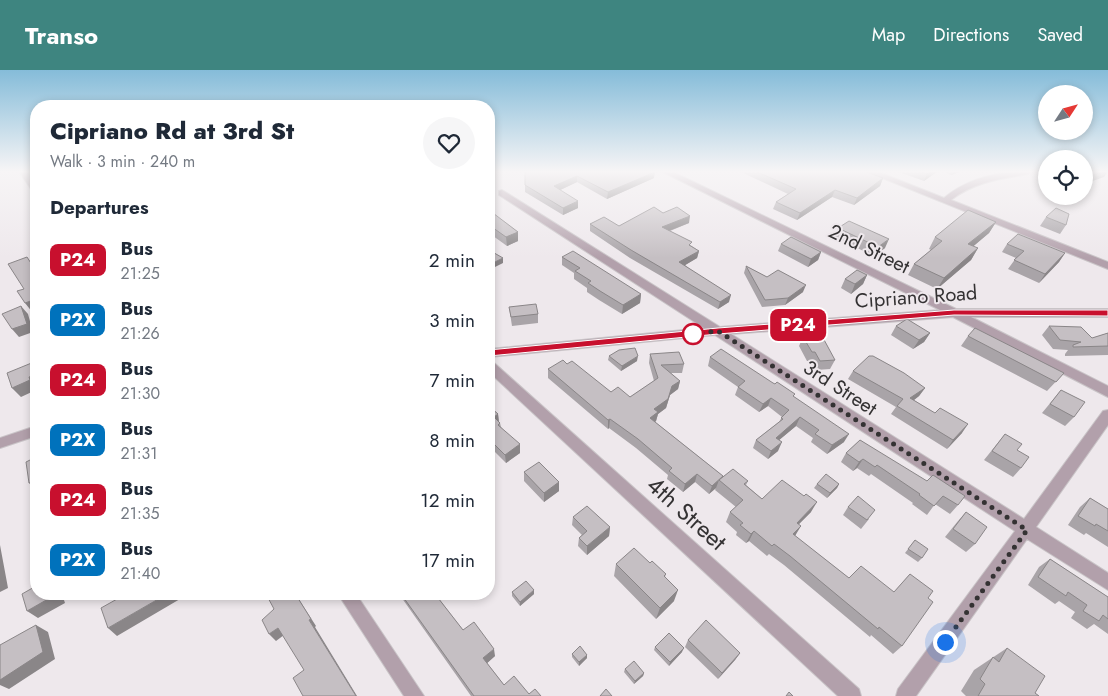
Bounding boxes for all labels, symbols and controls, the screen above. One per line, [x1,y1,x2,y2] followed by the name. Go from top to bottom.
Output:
[25,18,98,53] text: Transo
[872,22,905,48] text: Map
[933,22,1009,48] text: Directions
[1037,22,1083,48] text: Saved
[1038,85,1092,140] north arrow
[1038,85,1093,205] map controls
[50,113,294,148] text: Cipriano Rd at 3rd St
[423,117,475,169] button: heart
[50,150,195,173] text: Walk · 3 min · 240 m
[1038,150,1093,205] button: locate
[50,194,149,221] text: Departures
[824,217,915,281] street label: 2nd Street
[121,235,153,262] text: Bus
[60,247,96,273] text: P24
[429,247,475,274] text: 2 min
[121,262,160,285] text: 21:25
[854,278,978,316] street label: Cipriano Road
[120,295,153,322] text: Bus
[60,307,95,333] text: P2X
[429,307,475,334] text: 3 min
[769,309,827,341] line badge: P24
[780,312,816,338] text: P24
[120,322,160,345] text: 21:26
[682,323,704,345] unlabelled marker
[797,353,883,423] street label: 3rd Street
[121,355,153,382] text: Bus
[60,367,96,393] text: P24
[430,367,475,394] text: 7 min
[121,382,160,405] text: 21:30
[120,415,153,442] text: Bus
[60,427,95,453] text: P2X
[429,427,475,454] text: 8 min
[120,442,157,465] text: 21:31
[639,468,735,559] street label: 4th Street
[121,475,153,502] text: Bus
[60,487,96,513] text: P24
[420,487,475,514] text: 12 min
[121,502,159,525] text: 21:35
[120,535,153,562] text: Bus
[60,547,95,573] text: P2X
[421,547,475,574] text: 17 min
[120,562,160,585] text: 21:40
[933,630,958,655] your location

